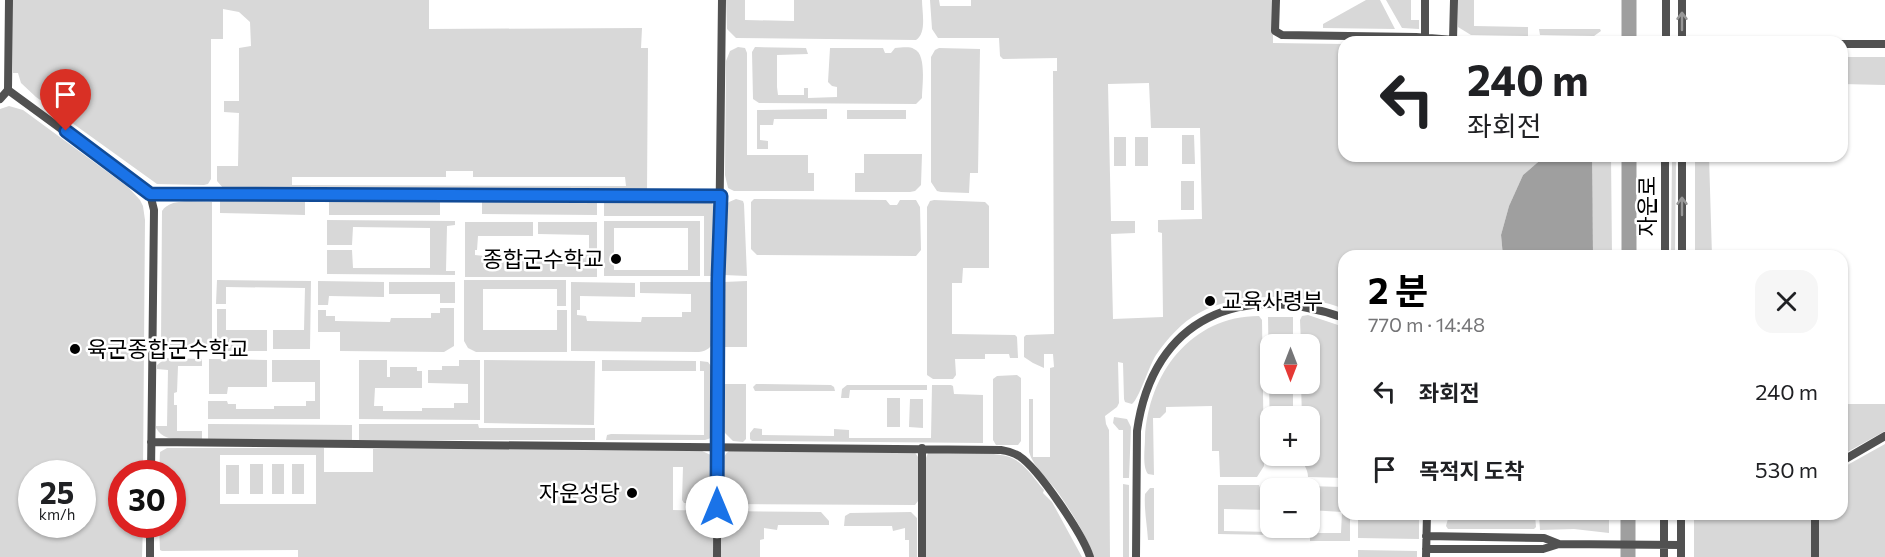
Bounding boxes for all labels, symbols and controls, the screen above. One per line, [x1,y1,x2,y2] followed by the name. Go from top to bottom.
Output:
[1676,12,1688,32] one-way arrow
[1467,53,1589,105] text: 240 m
[1368,60,1446,138] icon: left
[40,69,91,131] pin
[49,78,82,111] icon: arrive
[1467,109,1542,142] text: 좌회전
[1633,176,1660,236] street label: 자운로
[1676,197,1688,217] one-way arrow
[483,245,604,272] place label: 종합군수학교
[609,252,623,266] marker: 종합군수학교
[1368,267,1428,311] text: 2 분
[1755,270,1818,333] button: close
[1222,287,1323,314] place label: 교육사령부
[1203,294,1217,308] marker: 교육사령부
[1368,312,1485,336] text: 770 m · 14:48
[1260,334,1320,394] north arrow
[1260,334,1320,538] map controls
[87,335,249,362] place label: 육군종합군수학교
[68,342,82,356] marker: 육군종합군수학교
[1368,375,1401,408] icon: left
[1755,378,1818,405] text: 240 m
[1419,379,1480,406] text: 좌회전
[1260,406,1320,466] button: +
[1368,453,1401,486] icon: arrive
[1755,456,1818,483] text: 530 m
[1419,457,1524,484] text: 목적지 도착
[108,460,186,538] speed limit sign: 30
[40,473,74,510] text: 25
[685,475,749,539] position arrow
[1260,478,1320,538] button: −
[539,479,620,506] place label: 자운성당
[625,486,639,500] marker: 자운성당
[39,505,75,523] text: km/h

